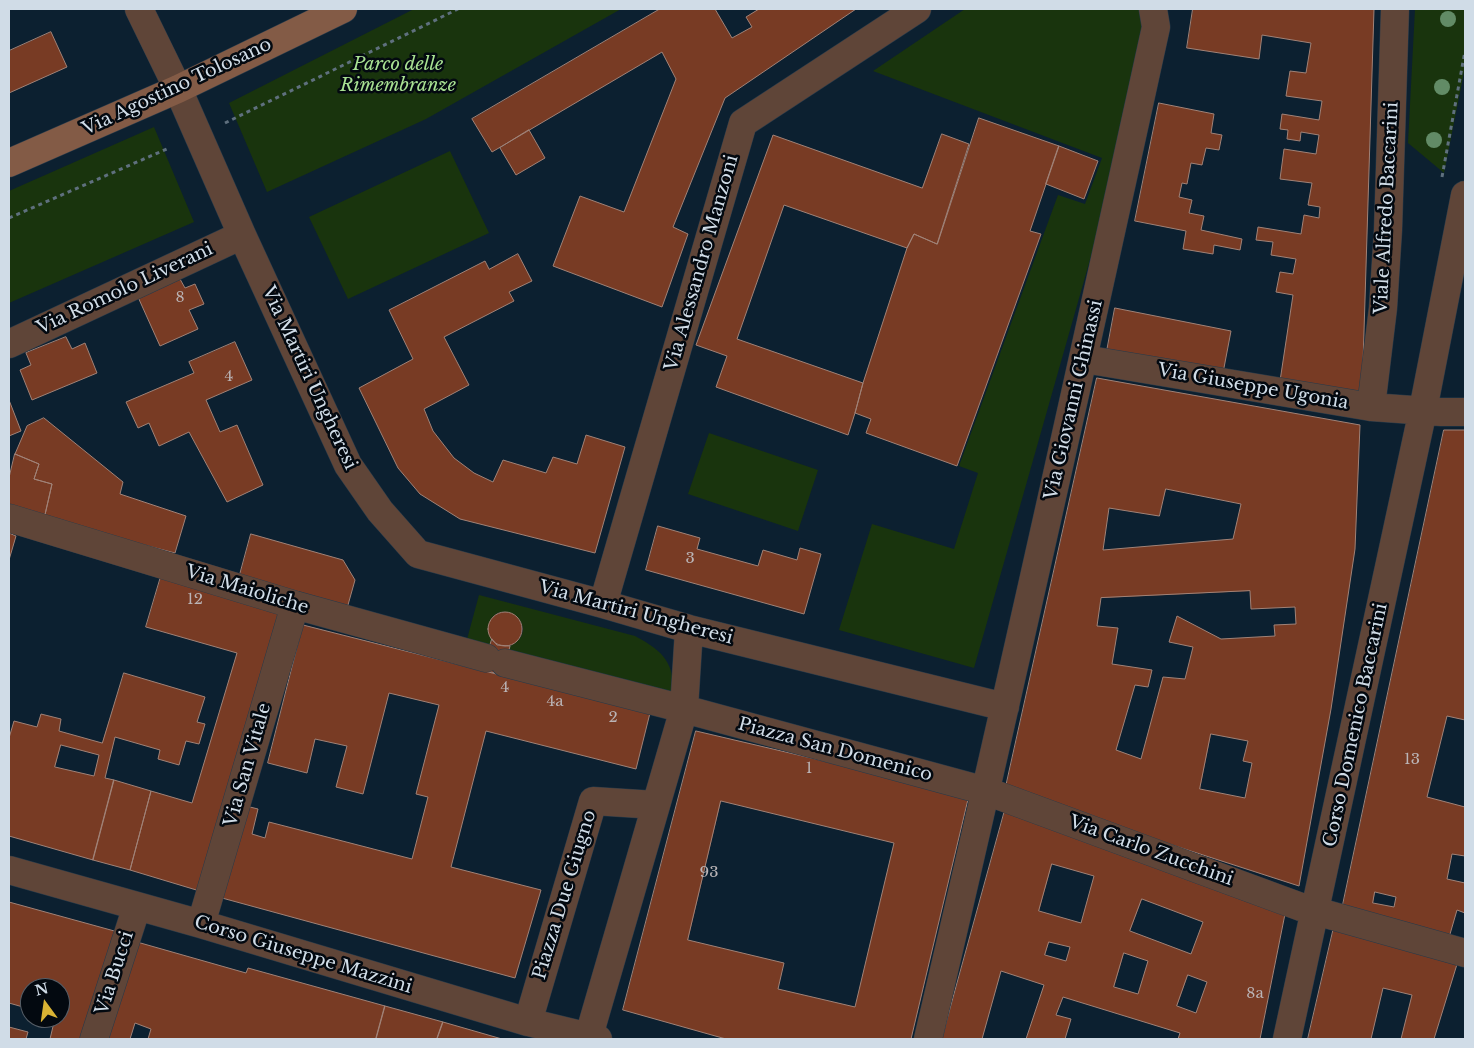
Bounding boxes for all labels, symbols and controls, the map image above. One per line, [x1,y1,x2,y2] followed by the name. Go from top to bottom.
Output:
[79,34,275,140] street label: Via Agostino Tolosano
[340,54,456,96] park label: Parco delle Rimembranze
[1371,101,1403,315] street label: Viale Alfredo Baccarini
[661,152,743,374] street label: Via Alessandro Manzoni
[33,239,217,339] street label: Via Romolo Liverani
[257,283,361,473] street label: Via Martiri Ungheresi
[175,289,185,307] house number: 8
[1040,298,1108,502] street label: Via Giovanni Ghinassi
[1156,360,1350,414] street label: Via Giuseppe Ugonia
[225,368,233,386] house number: 4
[685,550,695,568] house number: 3
[183,561,311,619] street label: Via Maioliche
[537,577,735,649] street label: Via Martiri Ungheresi
[187,591,203,609] house number: 12
[1320,601,1392,849] street label: Corso Domenico Baccarini
[501,679,509,697] house number: 4
[546,693,564,711] house number: 4a
[220,701,276,829] street label: Via San Vitale
[608,709,618,727] house number: 2
[736,714,934,786] street label: Piazza San Domenico
[1404,751,1420,769] house number: 13
[806,760,812,778] house number: 1
[529,808,601,982] street label: Piazza Due Giugno
[1066,811,1236,891] street label: Via Carlo Zucchini
[700,864,718,882] house number: 93
[192,912,414,998] street label: Corso Giuseppe Mazzini
[91,929,139,1017] street label: Via Bucci
[20,978,70,1028] north arrow
[33,979,50,1000] text: N
[1246,985,1264,1003] house number: 8a

